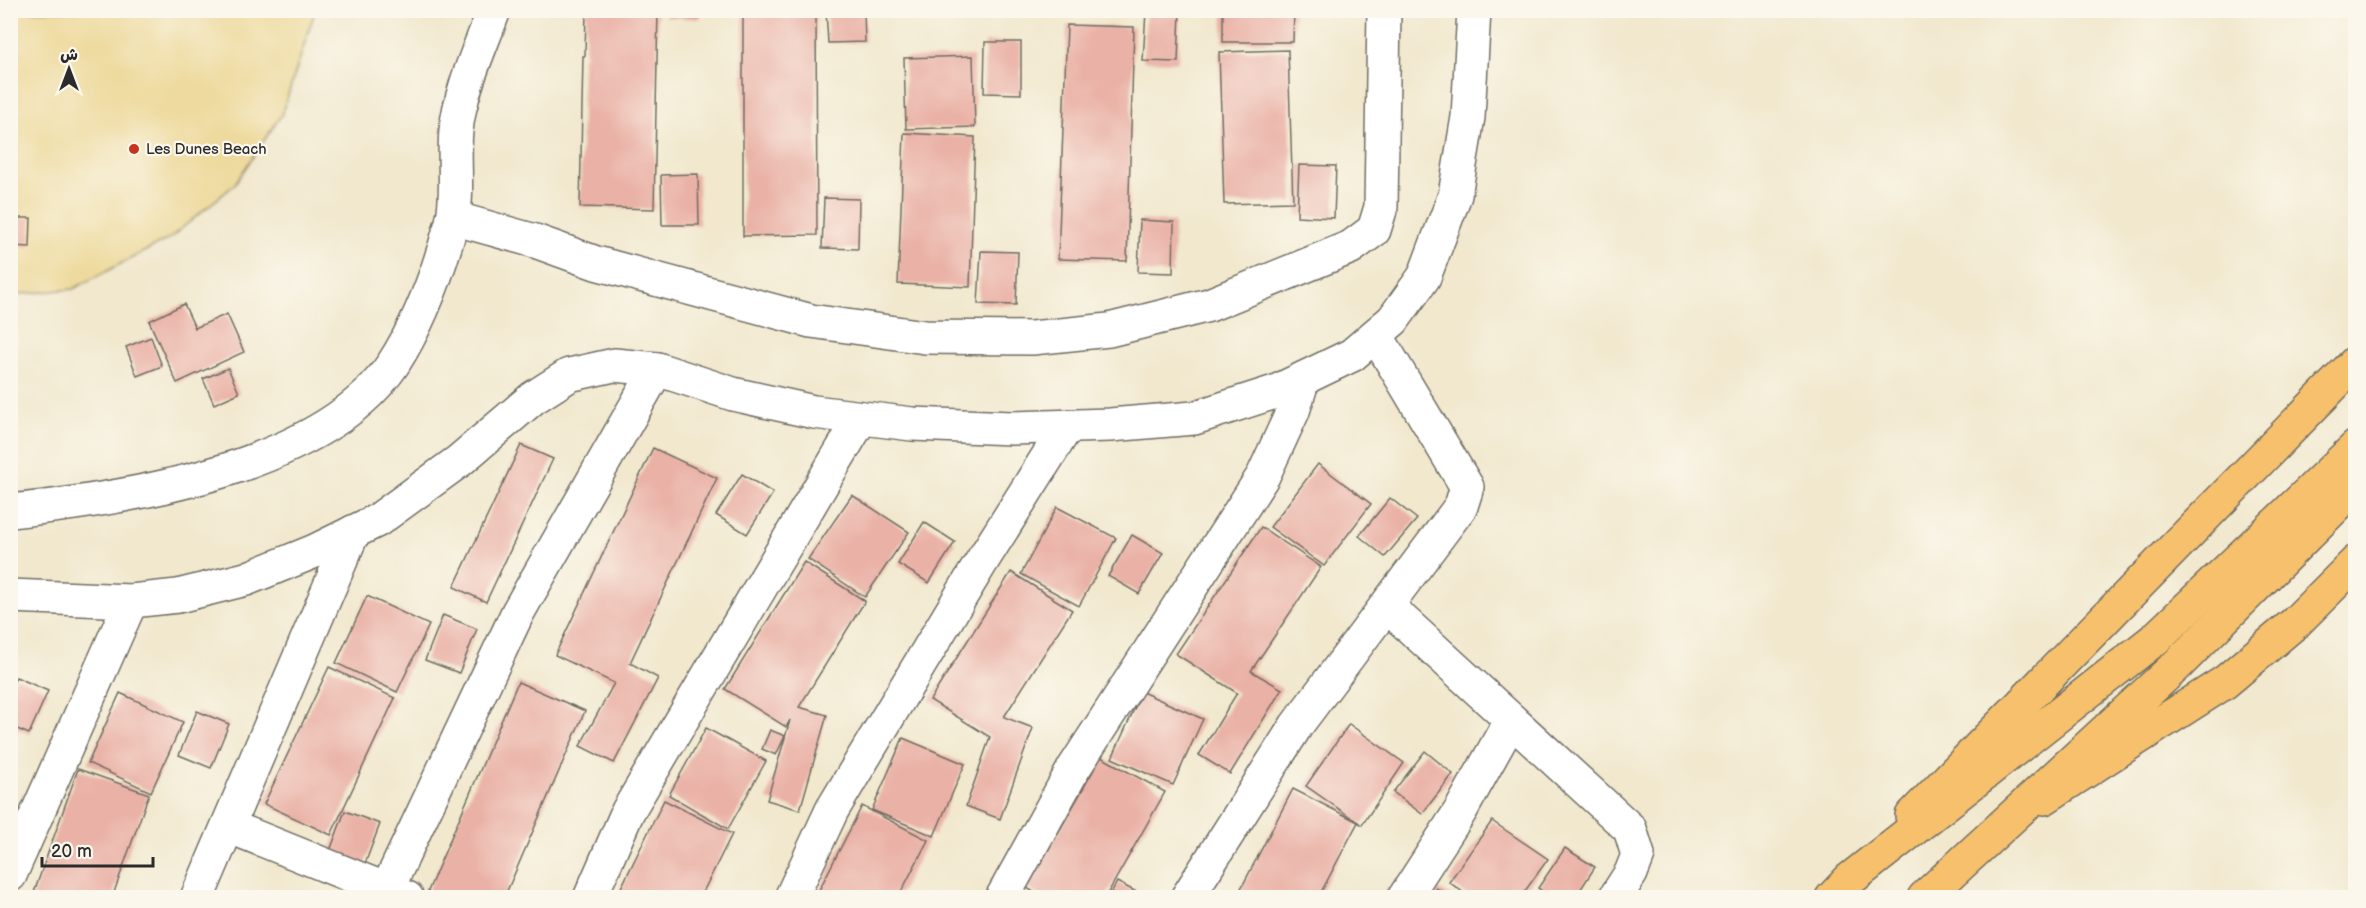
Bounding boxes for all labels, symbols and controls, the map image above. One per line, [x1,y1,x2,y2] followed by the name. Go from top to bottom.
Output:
[39,39,99,99] north arrow
[60,46,78,65] text: ش
[146,140,267,159] place label: Les Dunes Beach
[127,142,141,156] marker: Les Dunes Beach
[42,830,153,868] scale bar
[51,841,92,862] text: 20 m

